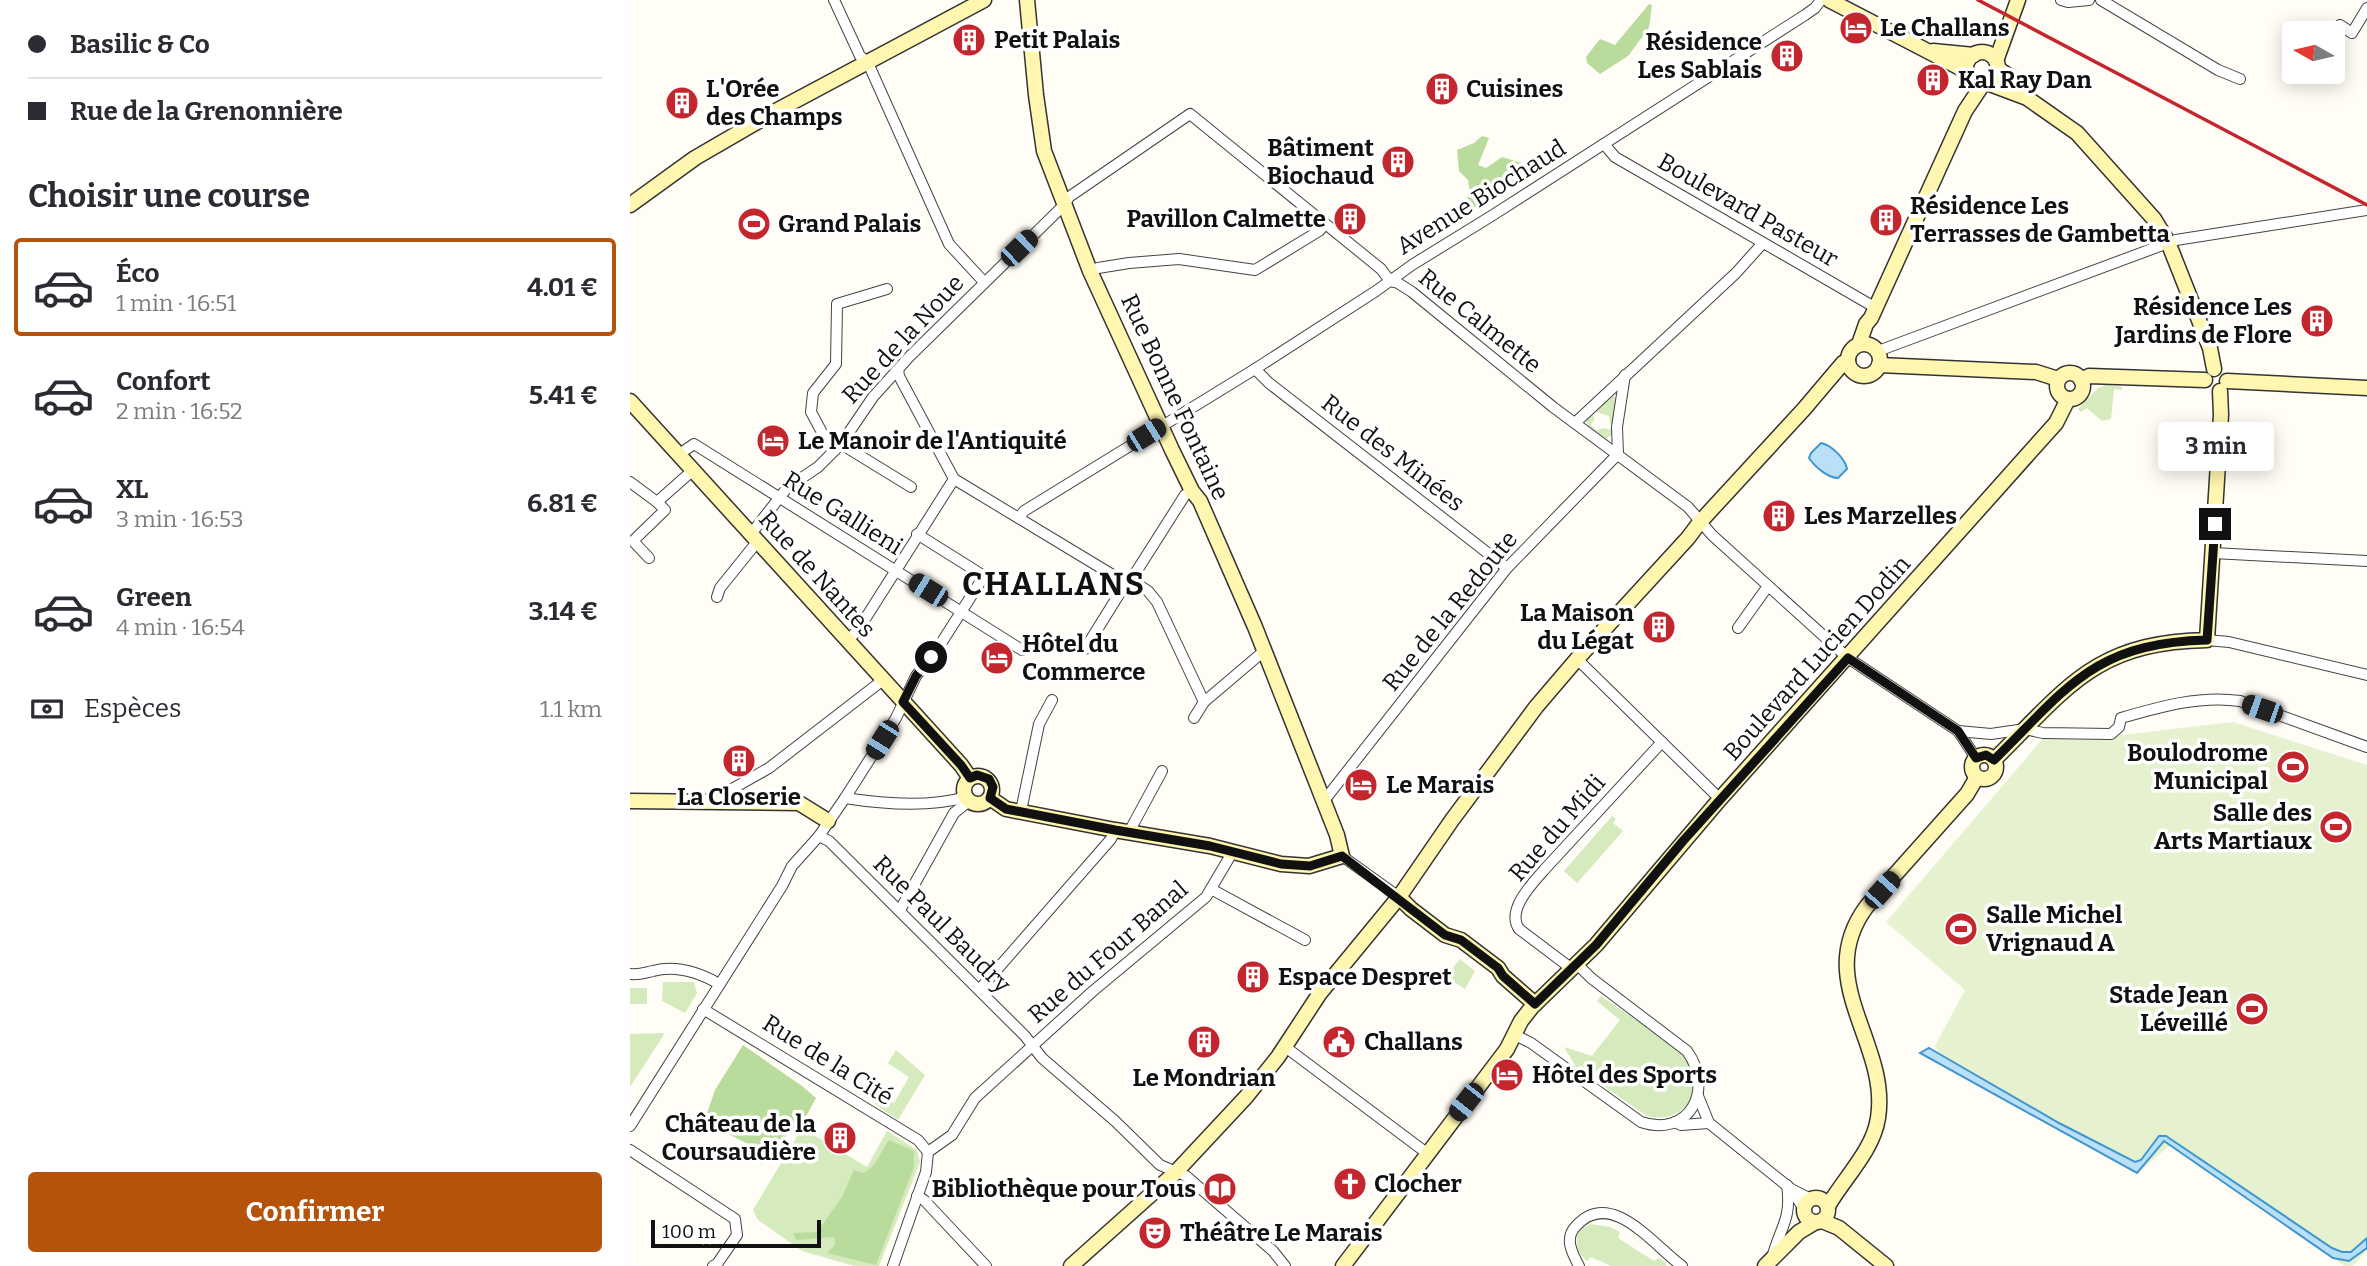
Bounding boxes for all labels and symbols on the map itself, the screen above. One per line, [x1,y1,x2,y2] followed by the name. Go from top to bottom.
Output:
[1837,9,1875,47] hotel icon: Le Challans
[1880,14,2010,42] place label: Le Challans
[950,21,988,59] building icon: Petit Palais
[2282,21,2345,84] north arrow
[994,26,1121,54] place label: Petit Palais
[1638,28,1762,84] place label: Résidence Les Sablais
[1768,37,1806,75] building icon: Résidence Les Sablais
[1914,61,1952,99] building icon: Kal Ray Dan
[1958,66,2092,94] place label: Kal Ray Dan
[1423,70,1461,108] building icon: Cuisines
[706,75,843,131] place label: L'Orée des Champs
[1466,75,1564,103] place label: Cuisines
[663,84,701,122] building icon: L'Orée des Champs
[1267,134,1375,190] place label: Bâtiment Biochaud
[1391,134,1571,260] street label: Avenue Biochaud
[1379,143,1417,181] building icon: Bâtiment Biochaud
[1653,147,1843,273] street label: Boulevard Pasteur
[1910,192,2170,248] place label: Résidence Les Terrasses de Gambetta
[1331,200,1369,238] building icon: Pavillon Calmette
[1867,201,1905,239] building icon: Résidence Les Terrasses de Gambetta
[735,205,773,243] sports icon: Grand Palais
[1126,205,1326,233] place label: Pavillon Calmette
[778,210,922,238] place label: Grand Palais
[997,226,1042,270] car
[1413,263,1547,379] street label: Rue Calmette
[836,269,970,409] street label: Rue de la Noue
[1115,290,1235,504] street label: Rue Bonne Fontaine
[2113,293,2292,349] place label: Résidence Les Jardins de Flore
[2298,302,2336,340] building icon: Résidence Les Jardins de Flore
[1316,389,1470,517] street label: Rue des Minées
[1123,415,1170,455] car
[754,422,792,460] hotel icon: Le Manoir de l'Antiquité
[2157,422,2273,472] callout: 3 min
[798,427,1067,455] place label: Le Manoir de l'Antiquité
[778,465,908,561] street label: Rue Gallieni
[1760,497,1798,535] building icon: Les Marzelles
[1804,502,1957,530] place label: Les Marzelles
[753,505,881,643] street label: Rue de Nantes
[2199,508,2231,540] route end
[1377,525,1523,697] street label: Rue de la Redoute
[1718,550,1916,766] street label: Boulevard Lucien Dodin
[962,565,1146,603] district label: CHALLANS
[905,570,952,610] car
[1520,599,1635,655] place label: La Maison du Légat
[1640,608,1678,646] building icon: La Maison du Légat
[1022,630,1146,686] place label: Hôtel du Commerce
[978,639,1016,677] hotel icon: Hôtel du Commerce
[915,641,947,673] route start
[2239,692,2286,726] car
[862,717,903,763] car
[2127,739,2269,795] place label: Boulodrome Municipal
[720,742,758,780] building icon: La Closerie
[2274,748,2312,786] sports icon: Boulodrome Municipal
[1342,766,1380,804] hotel icon: Le Marais
[1503,769,1611,887] street label: Rue du Midi
[1386,771,1495,799] place label: Le Marais
[677,783,801,811] place label: La Closerie
[2154,799,2312,855] place label: Salle des Arts Martiaux
[2317,808,2355,846] sports icon: Salle des Arts Martiaux
[868,850,1017,999] street label: Rue Paul Baudry
[1861,867,1904,913] car
[1023,875,1193,1029] street label: Rue du Four Banal
[1986,901,2123,957] place label: Salle Michel Vrignaud A
[1942,910,1980,948] sports icon: Salle Michel Vrignaud A
[1234,958,1272,996] building icon: Espace Despret
[1278,963,1452,991] place label: Espace Despret
[2109,981,2229,1037] place label: Stade Jean Léveillé
[2233,990,2271,1028] sports icon: Stade Jean Léveillé
[758,1009,898,1111] street label: Rue de la Cité
[1185,1023,1223,1061] building icon: Le Mondrian
[1320,1023,1358,1061] public building icon: Challans
[1364,1028,1463,1056] place label: Challans
[1488,1056,1526,1094] hotel icon: Hôtel des Sports
[1532,1061,1717,1089] place label: Hôtel des Sports
[1133,1064,1276,1092] place label: Le Mondrian
[1445,1079,1488,1125] car
[661,1110,817,1166] place label: Château de la Coursaudière
[821,1119,859,1157] building icon: Château de la Coursaudière
[1331,1165,1369,1203] church icon: Clocher
[1201,1170,1239,1208] library icon: Bibliothèque pour Tous
[1374,1170,1462,1198] place label: Clocher
[932,1175,1196,1203] place label: Bibliothèque pour Tous
[1136,1214,1174,1252] theatre icon: Théâtre Le Marais
[651,1217,821,1249] scale bar
[1180,1219,1383,1247] place label: Théâtre Le Marais

